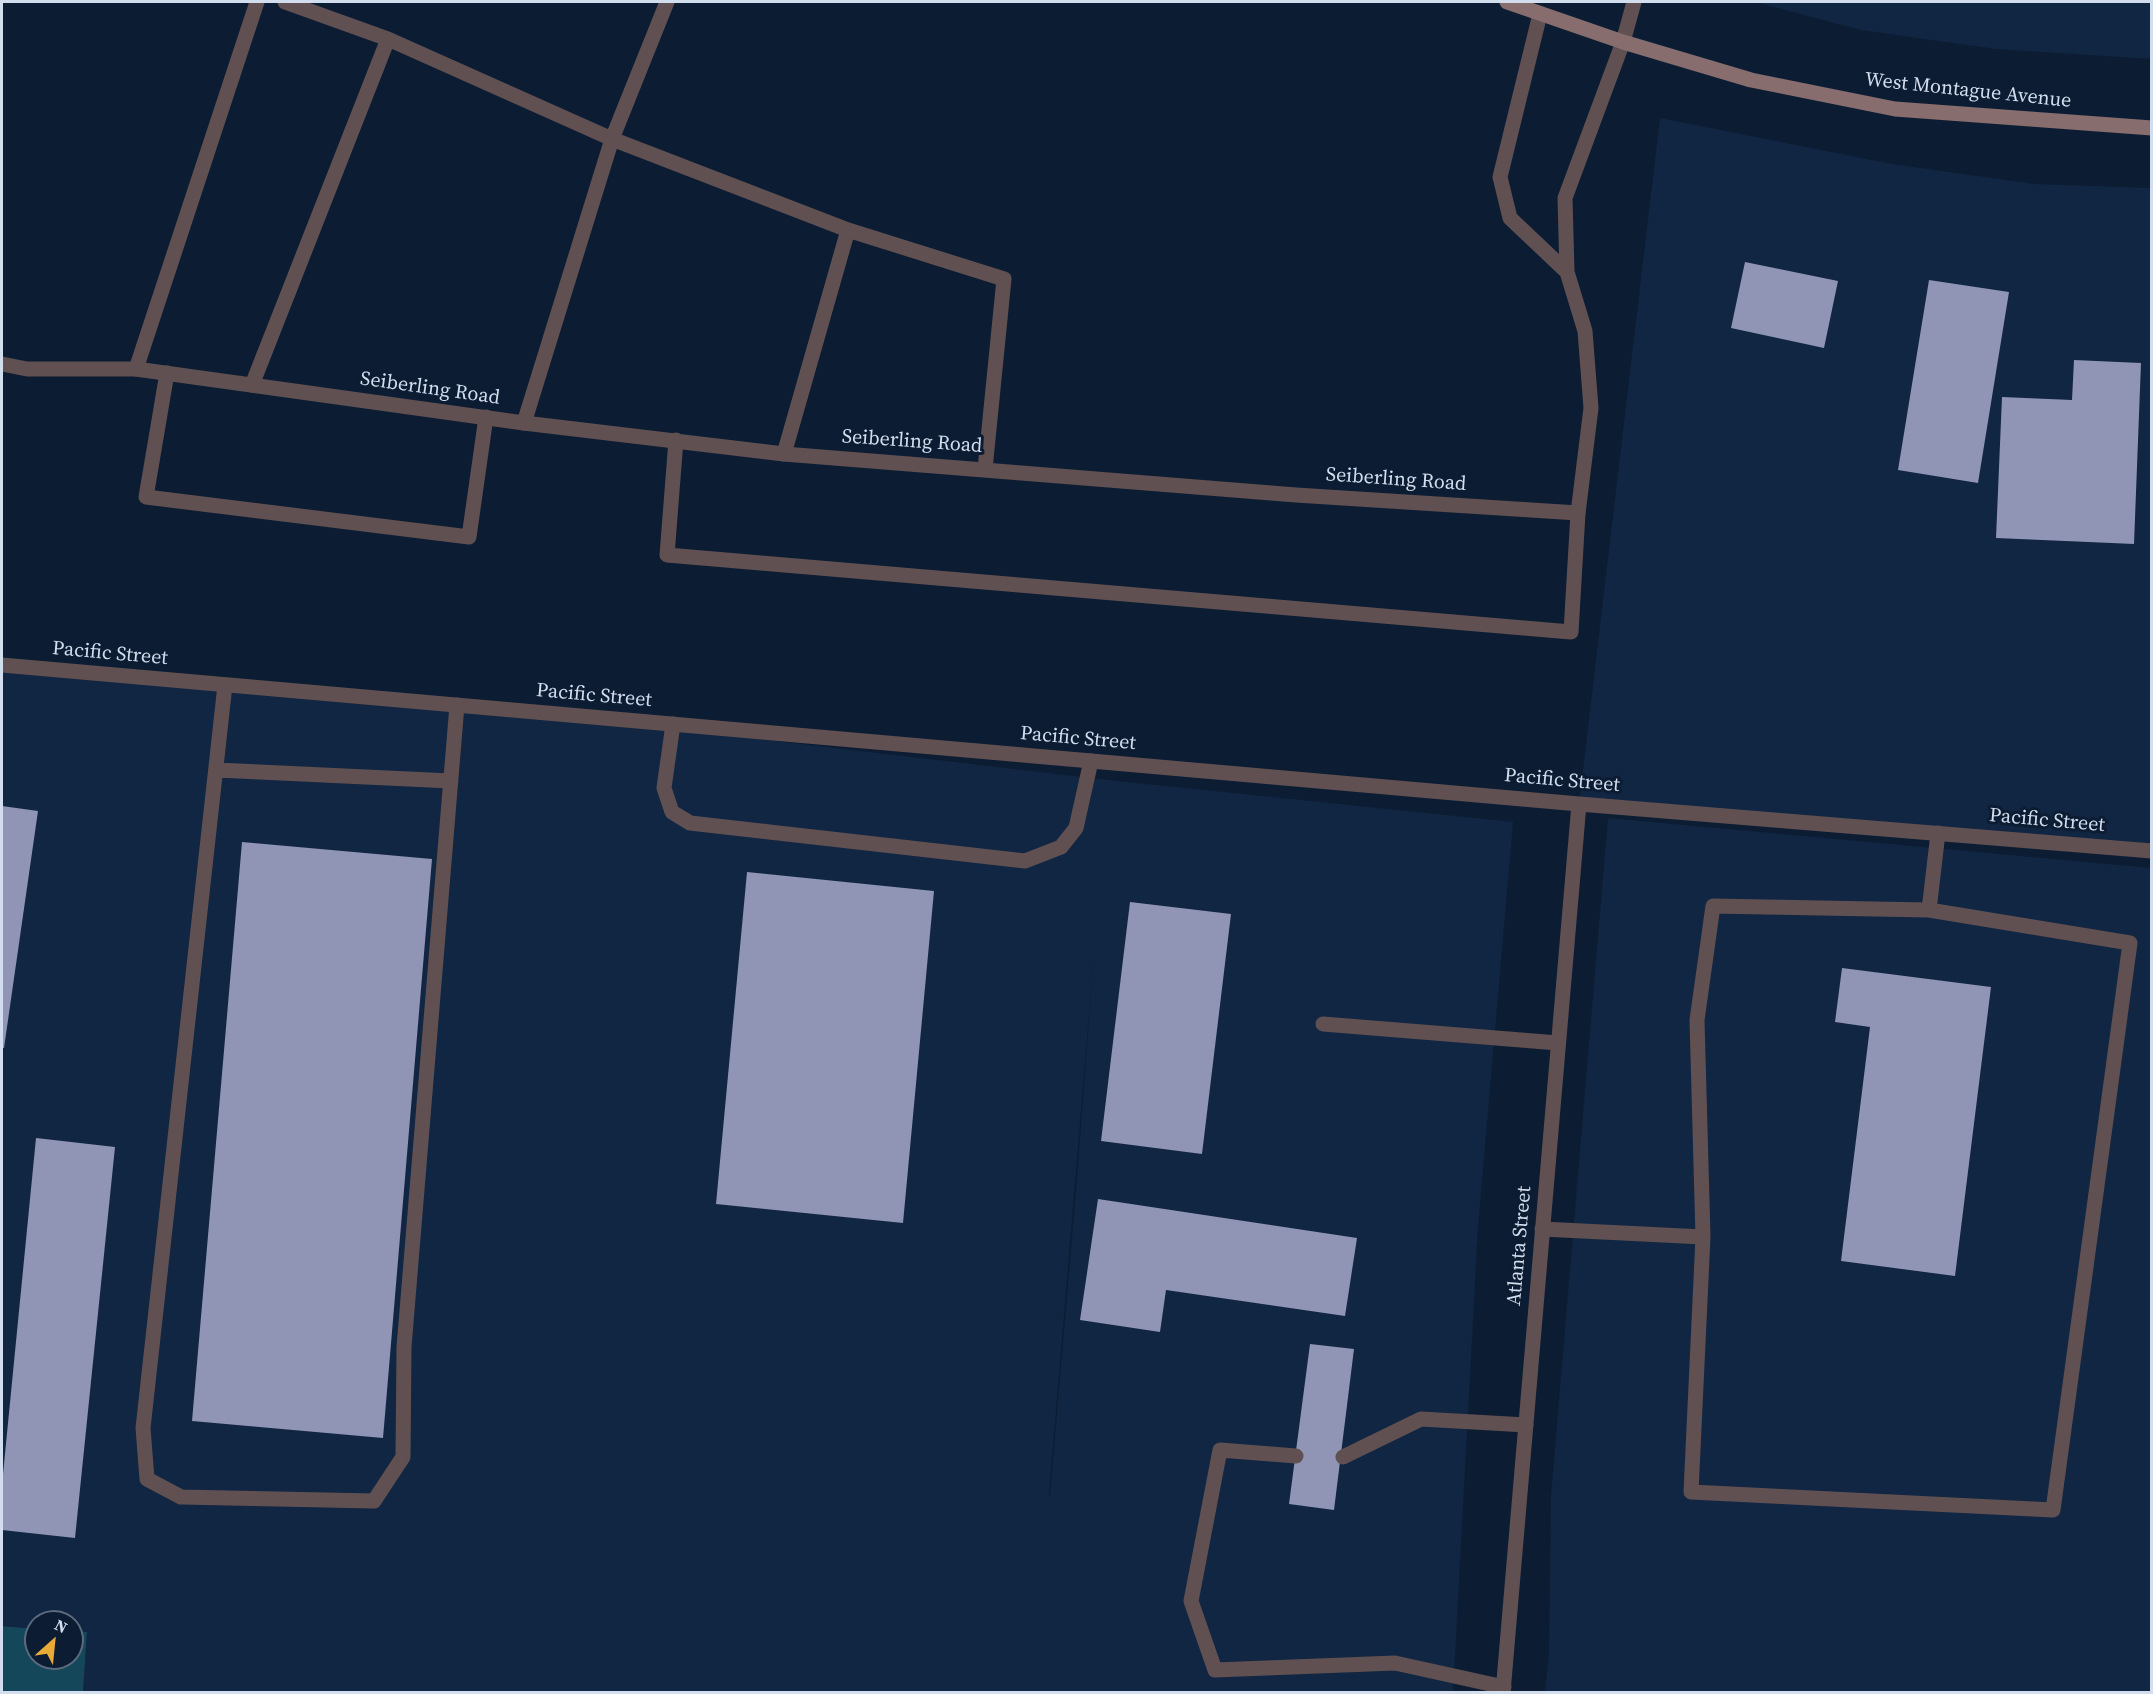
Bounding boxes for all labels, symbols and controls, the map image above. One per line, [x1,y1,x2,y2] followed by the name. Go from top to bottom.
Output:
[1864,68,2072,114] street label: West Montague Avenue
[359,367,501,411] street label: Seiberling Road
[841,425,983,459] street label: Seiberling Road
[1325,463,1467,497] street label: Seiberling Road
[51,637,169,671] street label: Pacific Street
[535,679,653,713] street label: Pacific Street
[1019,722,1137,756] street label: Pacific Street
[1503,764,1621,798] street label: Pacific Street
[1988,804,2106,838] street label: Pacific Street
[1503,1185,1537,1307] street label: Atlanta Street
[24,1610,84,1670] north arrow
[51,1613,71,1638] text: N

